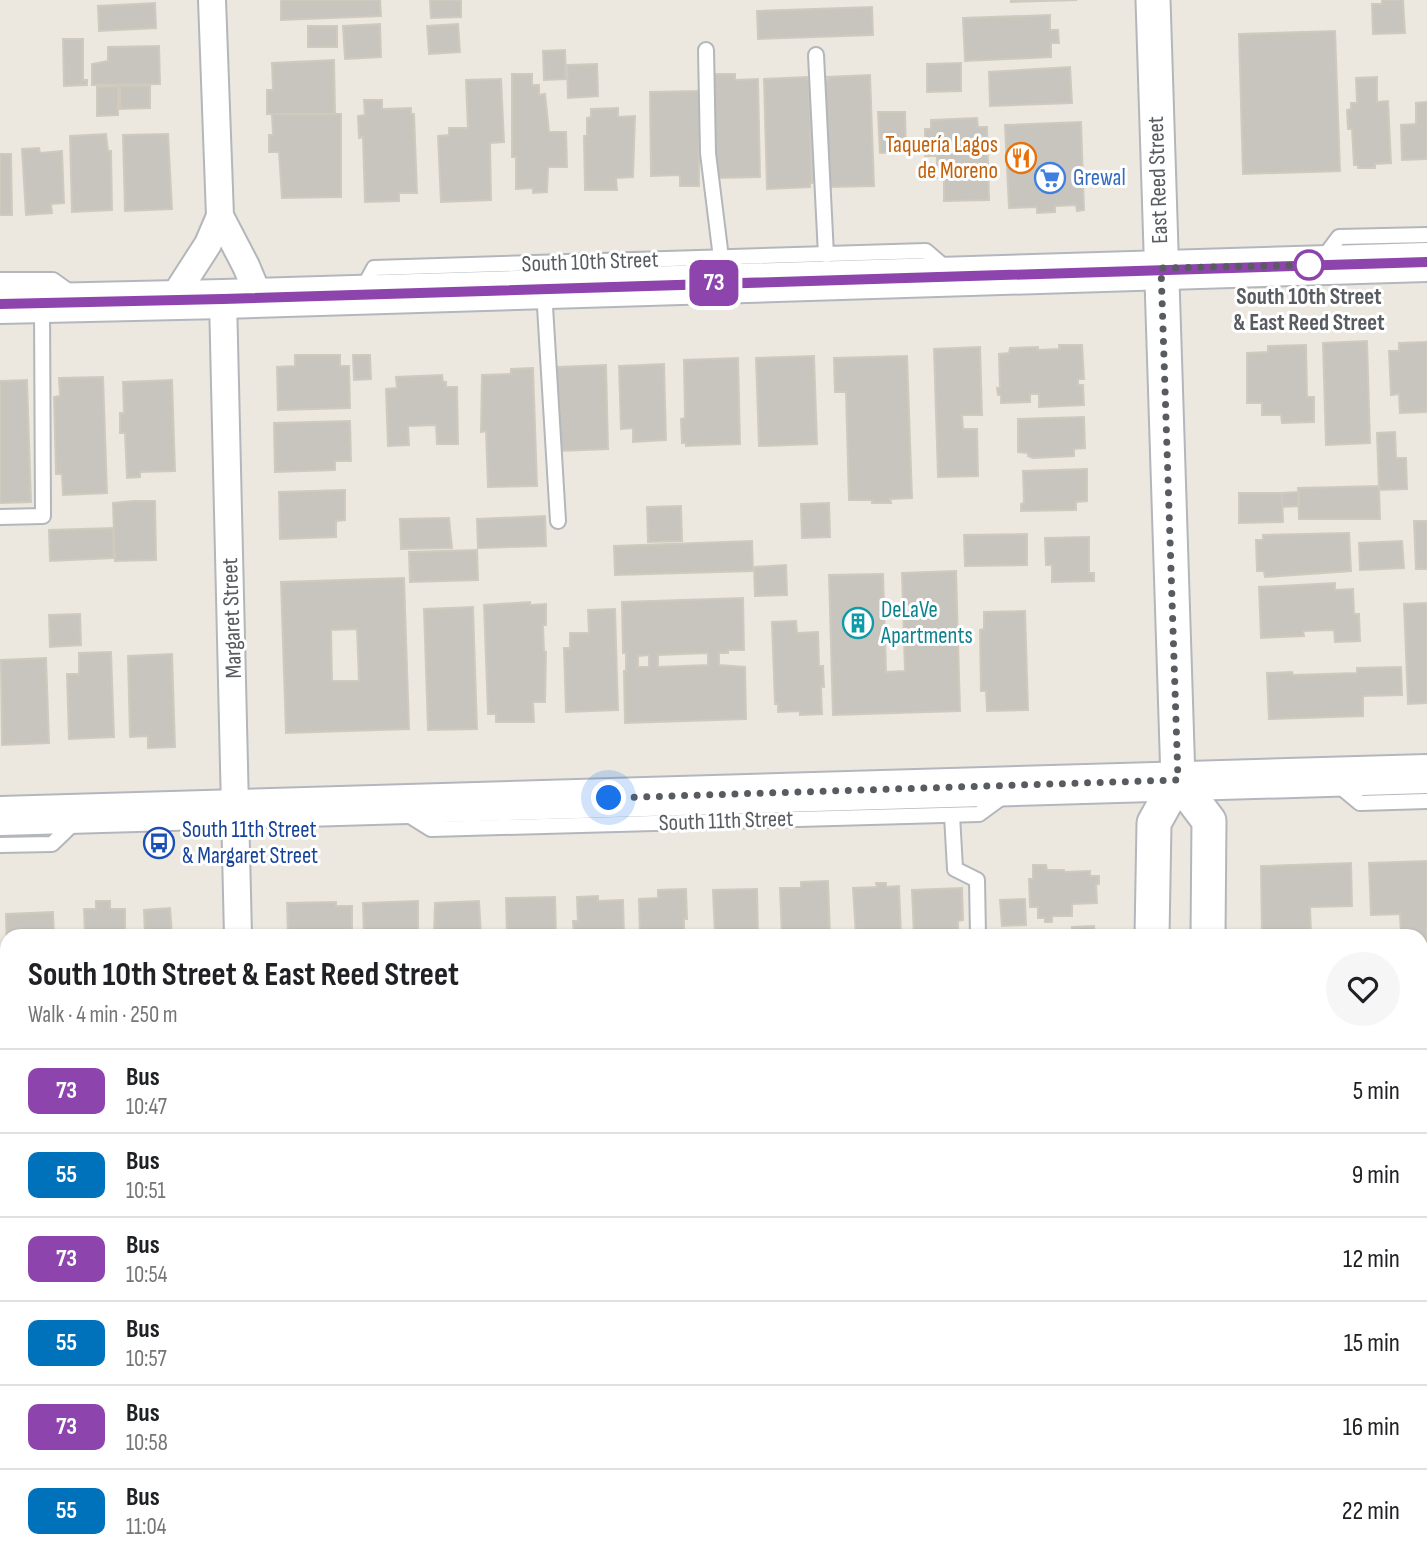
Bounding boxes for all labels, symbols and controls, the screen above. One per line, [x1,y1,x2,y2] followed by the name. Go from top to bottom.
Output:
[1142,116,1174,244] street label: East Reed Street
[885,131,998,185] place label: Taquería Lagos de Moreno
[1004,141,1038,175] restaurant icon: Taquería Lagos de Moreno
[1033,161,1067,195] supermarket icon: Grewal
[1073,164,1126,192] place label: Grewal
[521,246,659,278] street label: South 10th Street
[1294,250,1324,280] marker: South 10th Street & East Reed Street
[682,260,746,306] line badge: 73
[703,268,725,297] text: 73
[1233,283,1385,337] place label: South 10th Street & East Reed Street
[216,557,248,679] street label: Margaret Street
[880,596,973,650] place label: DeLaVe Apartments
[841,606,875,640] building icon: DeLaVe Apartments
[591,780,626,815] your location
[658,805,794,837] street label: South 11th Street
[182,816,318,870] place label: South 11th Street & Margaret Street
[142,826,176,860] bus stop icon: South 11th Street & Margaret Street
[1326,952,1400,1026] button: heart
[28,955,459,995] text: South 10th Street & East Reed Street
[28,1001,178,1029] text: Walk · 4 min · 250 m
[126,1062,160,1093] text: Bus
[56,1076,77,1105] text: 73
[1353,1076,1400,1107] text: 5 min
[126,1093,167,1121] text: 10:47
[126,1146,160,1177] text: Bus
[56,1160,77,1189] text: 55
[1352,1160,1400,1191] text: 9 min
[126,1177,166,1205] text: 10:51
[126,1230,160,1261] text: Bus
[56,1244,77,1273] text: 73
[1343,1244,1400,1275] text: 12 min
[126,1261,167,1289] text: 10:54
[126,1314,160,1345] text: Bus
[56,1328,77,1357] text: 55
[1344,1328,1400,1359] text: 15 min
[126,1345,167,1373] text: 10:57
[126,1398,160,1429] text: Bus
[56,1412,77,1441] text: 73
[1343,1412,1400,1443] text: 16 min
[126,1429,168,1457] text: 10:58
[126,1482,160,1513] text: Bus
[56,1496,77,1525] text: 55
[1342,1496,1400,1527] text: 22 min
[126,1513,166,1541] text: 11:04

